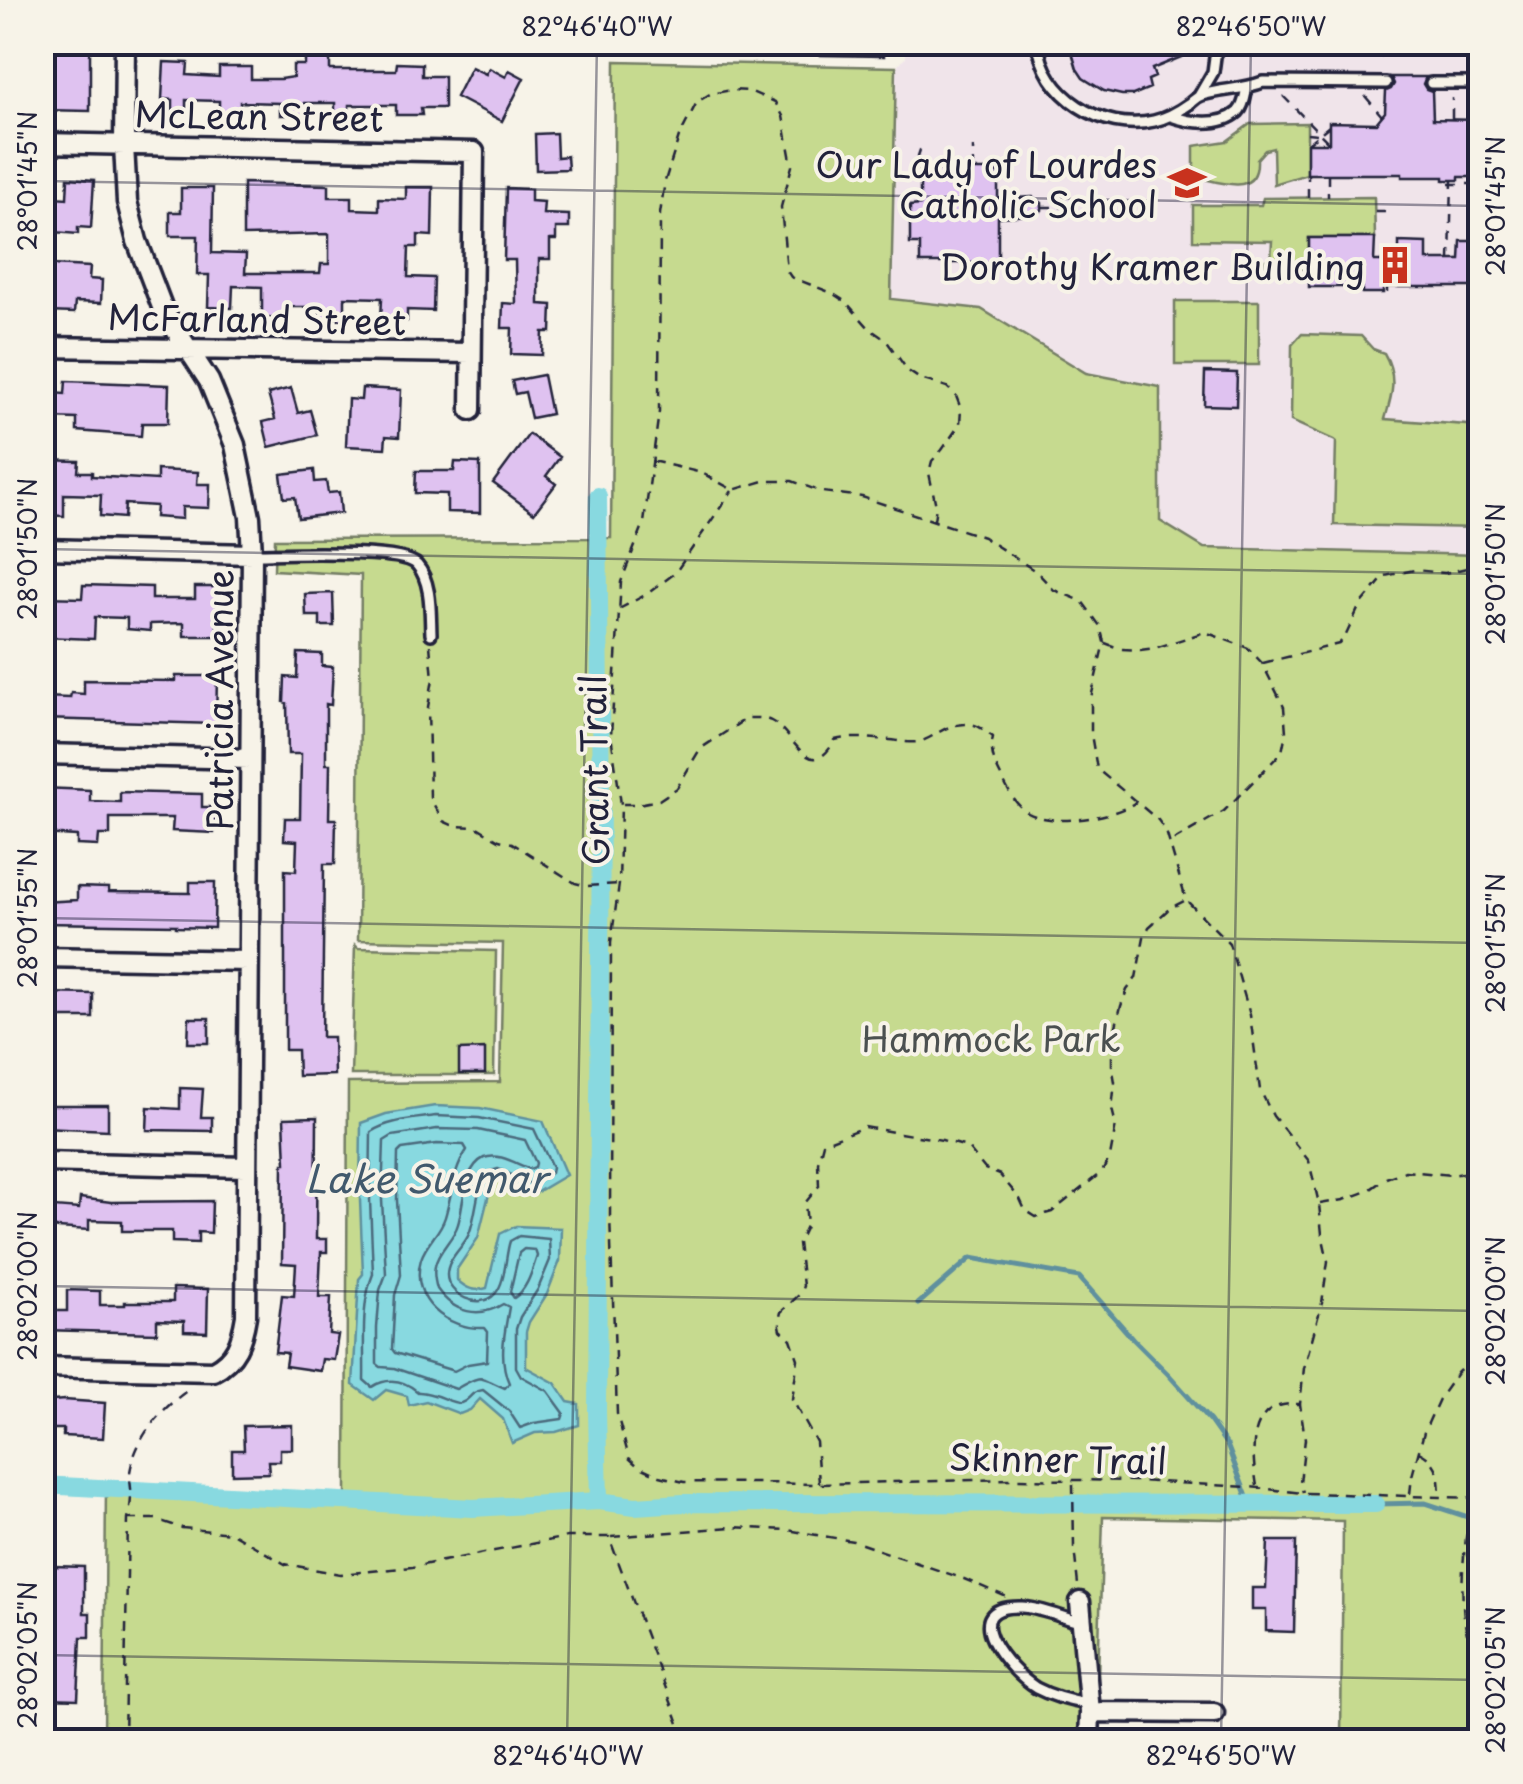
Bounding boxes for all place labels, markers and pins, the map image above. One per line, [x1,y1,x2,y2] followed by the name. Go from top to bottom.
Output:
[815,137,1157,230] place label: Our Lady of Lourdes Catholic School
[1166,162,1208,204] school or university icon: Our Lady of Lourdes Catholic School
[940,239,1365,292] place label: Dorothy Kramer Building
[1374,244,1416,286] building icon: Dorothy Kramer Building

